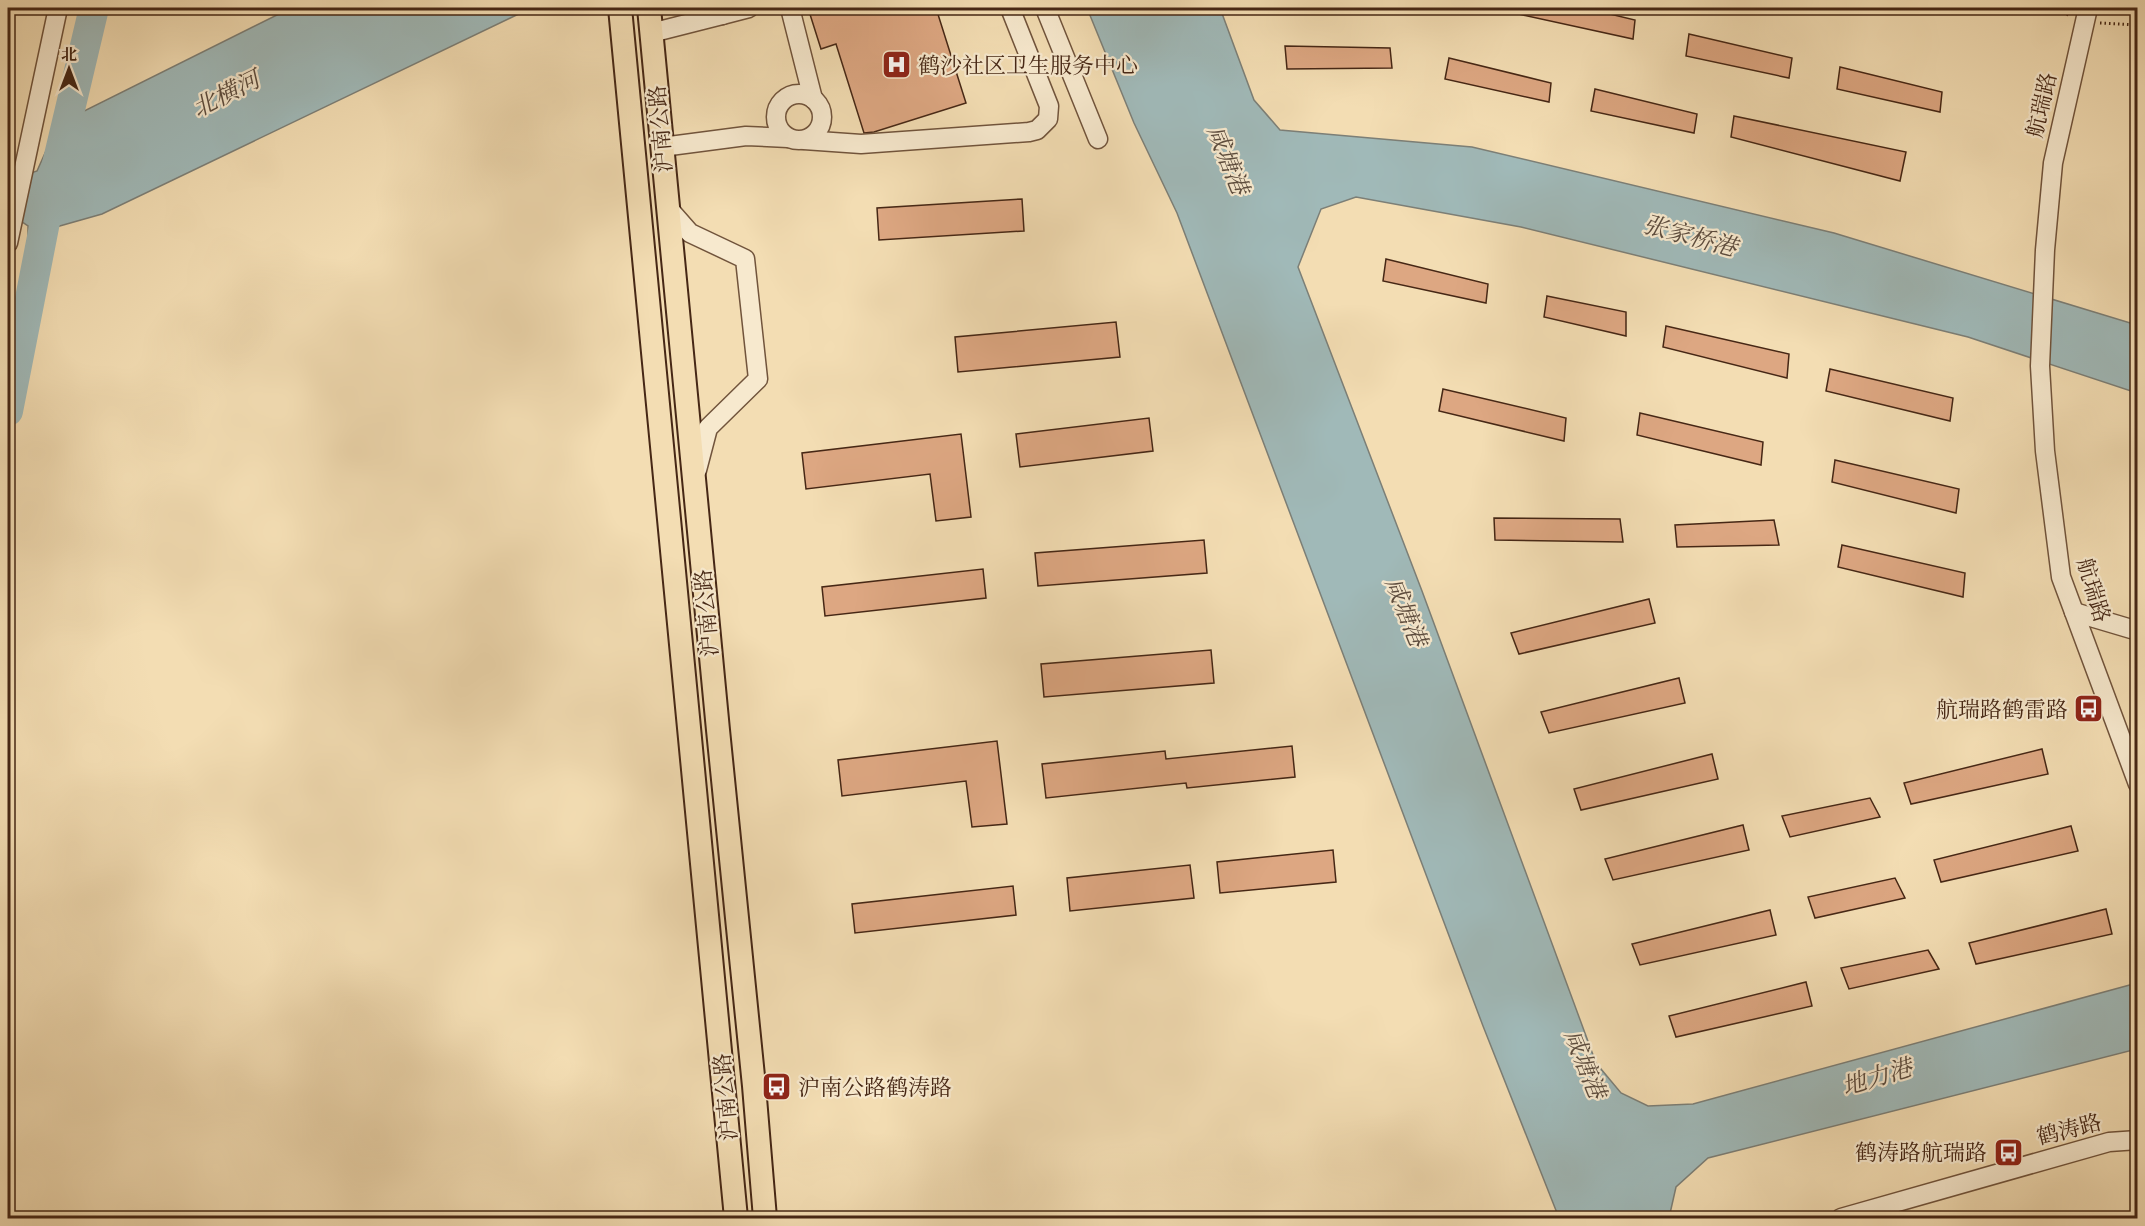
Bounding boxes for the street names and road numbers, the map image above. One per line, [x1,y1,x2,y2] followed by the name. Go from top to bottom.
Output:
[2022,70,2063,141] street label: 航瑞路
[644,84,679,174] street label: 沪南公路
[2070,555,2115,626] street label: 航瑞路
[690,568,725,658] street label: 沪南公路
[709,1052,744,1142] street label: 沪南公路
[2034,1109,2105,1152] street label: 鹤涛路

